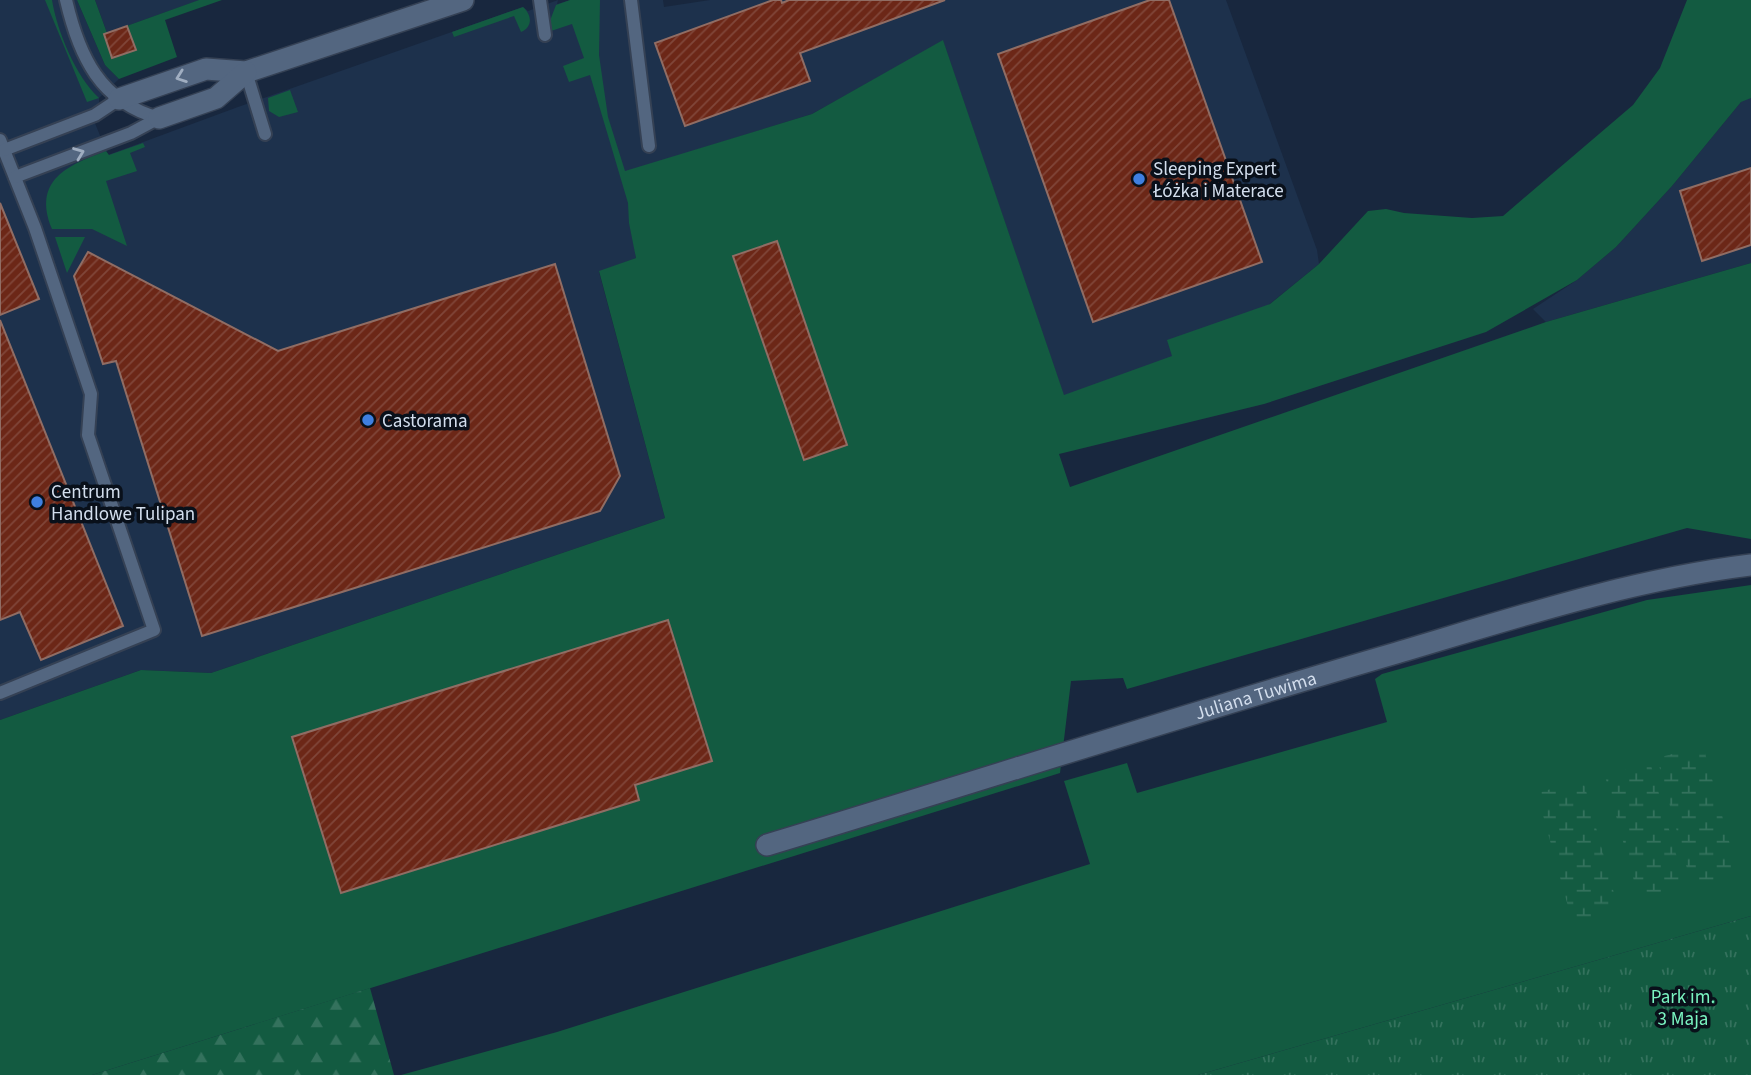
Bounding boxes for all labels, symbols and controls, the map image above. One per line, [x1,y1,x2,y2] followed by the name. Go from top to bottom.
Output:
[176,69,188,83] one-way arrow
[73,147,85,161] one-way arrow
[1152,156,1284,205] place label: Sleeping Expert Łóżka i Materace
[1131,171,1147,187] marker: Sleeping Expert Łóżka i Materace
[382,408,468,435] place label: Castorama
[360,412,376,428] marker: Castorama
[51,479,195,528] place label: Centrum Handlowe Tulipan
[29,494,45,510] marker: Centrum Handlowe Tulipan
[1192,665,1320,727] street label: Juliana Tuwima
[1651,984,1715,1033] park label: Park im. 3 Maja

